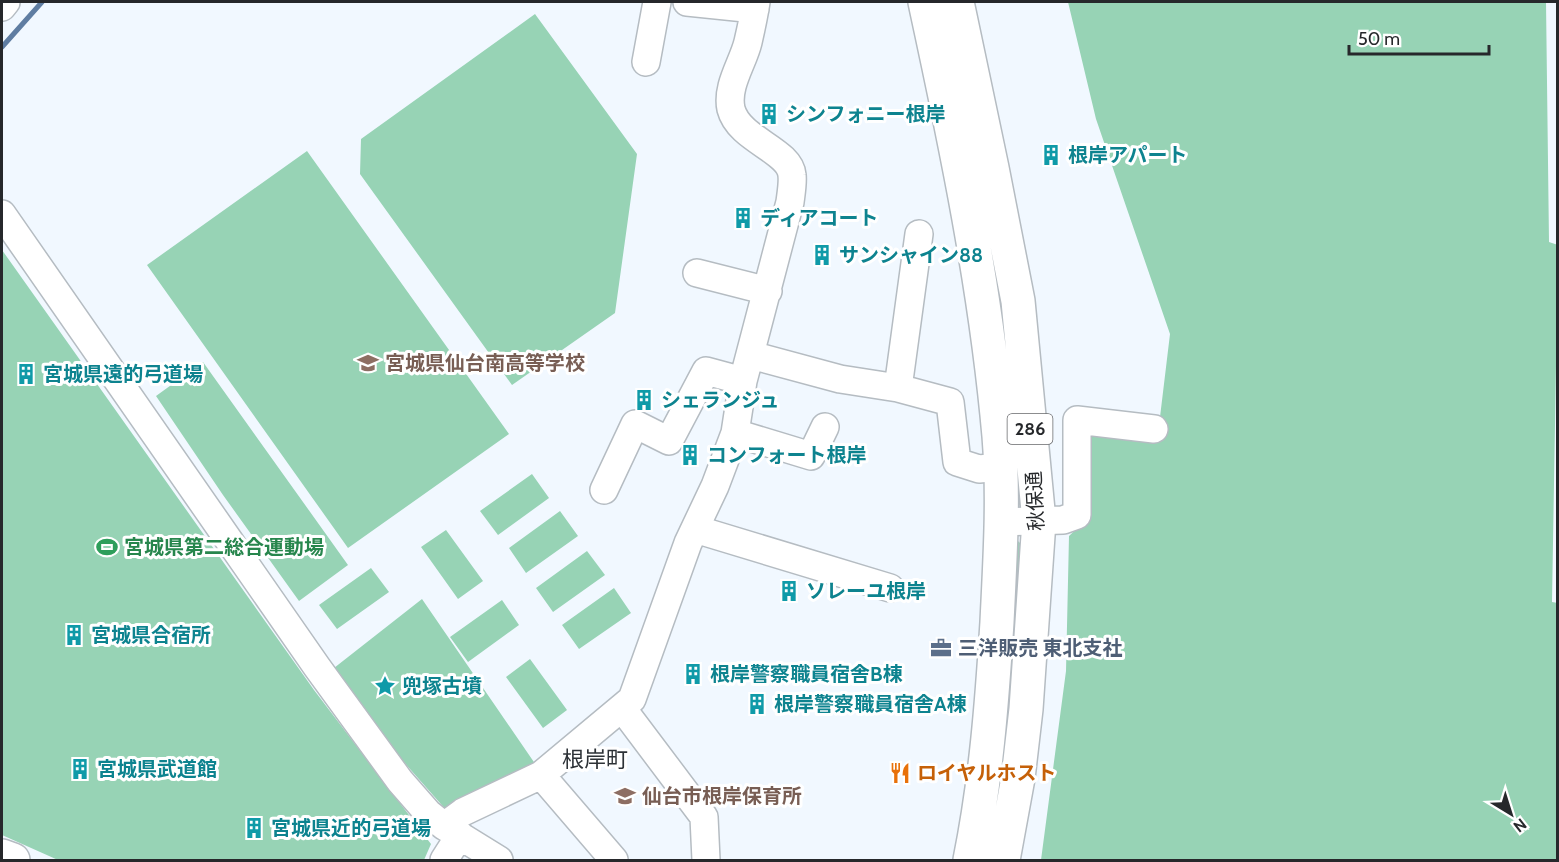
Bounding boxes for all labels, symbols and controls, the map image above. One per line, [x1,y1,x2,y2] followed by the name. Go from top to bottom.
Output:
[1349,18,1488,56] scale bar
[1358,28,1400,50] text: 50 m
[757,102,781,126] building icon: シンフォニー根岸
[786,102,945,126] place label: シンフォニー根岸
[1039,143,1063,167] building icon: 根岸アパート
[1068,143,1188,167] place label: 根岸アパート
[731,206,755,230] building icon: ディアコート
[760,206,879,230] place label: ディアコート
[810,243,834,267] building icon: サンシャイン88
[839,243,983,267] place label: サンシャイン88
[356,351,380,375] school or university icon: 宮城県仙台南高等学校
[385,351,585,375] place label: 宮城県仙台南高等学校
[14,362,38,386] building icon: 宮城県遠的弓道場
[43,362,203,386] place label: 宮城県遠的弓道場
[632,388,656,412] building icon: シェランジュ
[661,388,780,412] place label: シェランジュ
[1008,414,1052,444] road number: 286
[678,443,702,467] building icon: コンフォート根岸
[707,443,866,467] place label: コンフォート根岸
[1021,470,1049,532] street label: 秋保通
[95,535,119,559] sports icon: 宮城県第二総合運動場
[124,535,324,559] place label: 宮城県第二総合運動場
[777,579,801,603] building icon: ソレーユ根岸
[806,579,926,603] place label: ソレーユ根岸
[62,623,86,647] building icon: 宮城県合宿所
[91,623,211,647] place label: 宮城県合宿所
[929,636,953,660] office icon: 三洋販売 東北支社
[958,636,1123,660] place label: 三洋販売 東北支社
[681,662,705,686] building icon: 根岸警察職員宿舎B棟
[710,662,903,686] place label: 根岸警察職員宿舎B棟
[373,674,397,698] place icon: 兜塚古墳
[402,674,482,698] place label: 兜塚古墳
[745,692,769,716] building icon: 根岸警察職員宿舎A棟
[774,692,967,716] place label: 根岸警察職員宿舎A棟
[562,746,628,773] district label: 根岸町
[68,757,92,781] building icon: 宮城県武道館
[97,757,217,781] place label: 宮城県武道館
[888,761,912,785] restaurant icon: ロイヤルホスト
[917,761,1056,785] place label: ロイヤルホスト
[613,784,637,808] school or university icon: 仙台市根岸保育所
[642,784,802,808] place label: 仙台市根岸保育所
[1481,784,1541,844] north arrow
[1510,814,1530,836] text: N
[242,816,266,840] building icon: 宮城県近的弓道場
[271,816,431,840] place label: 宮城県近的弓道場

